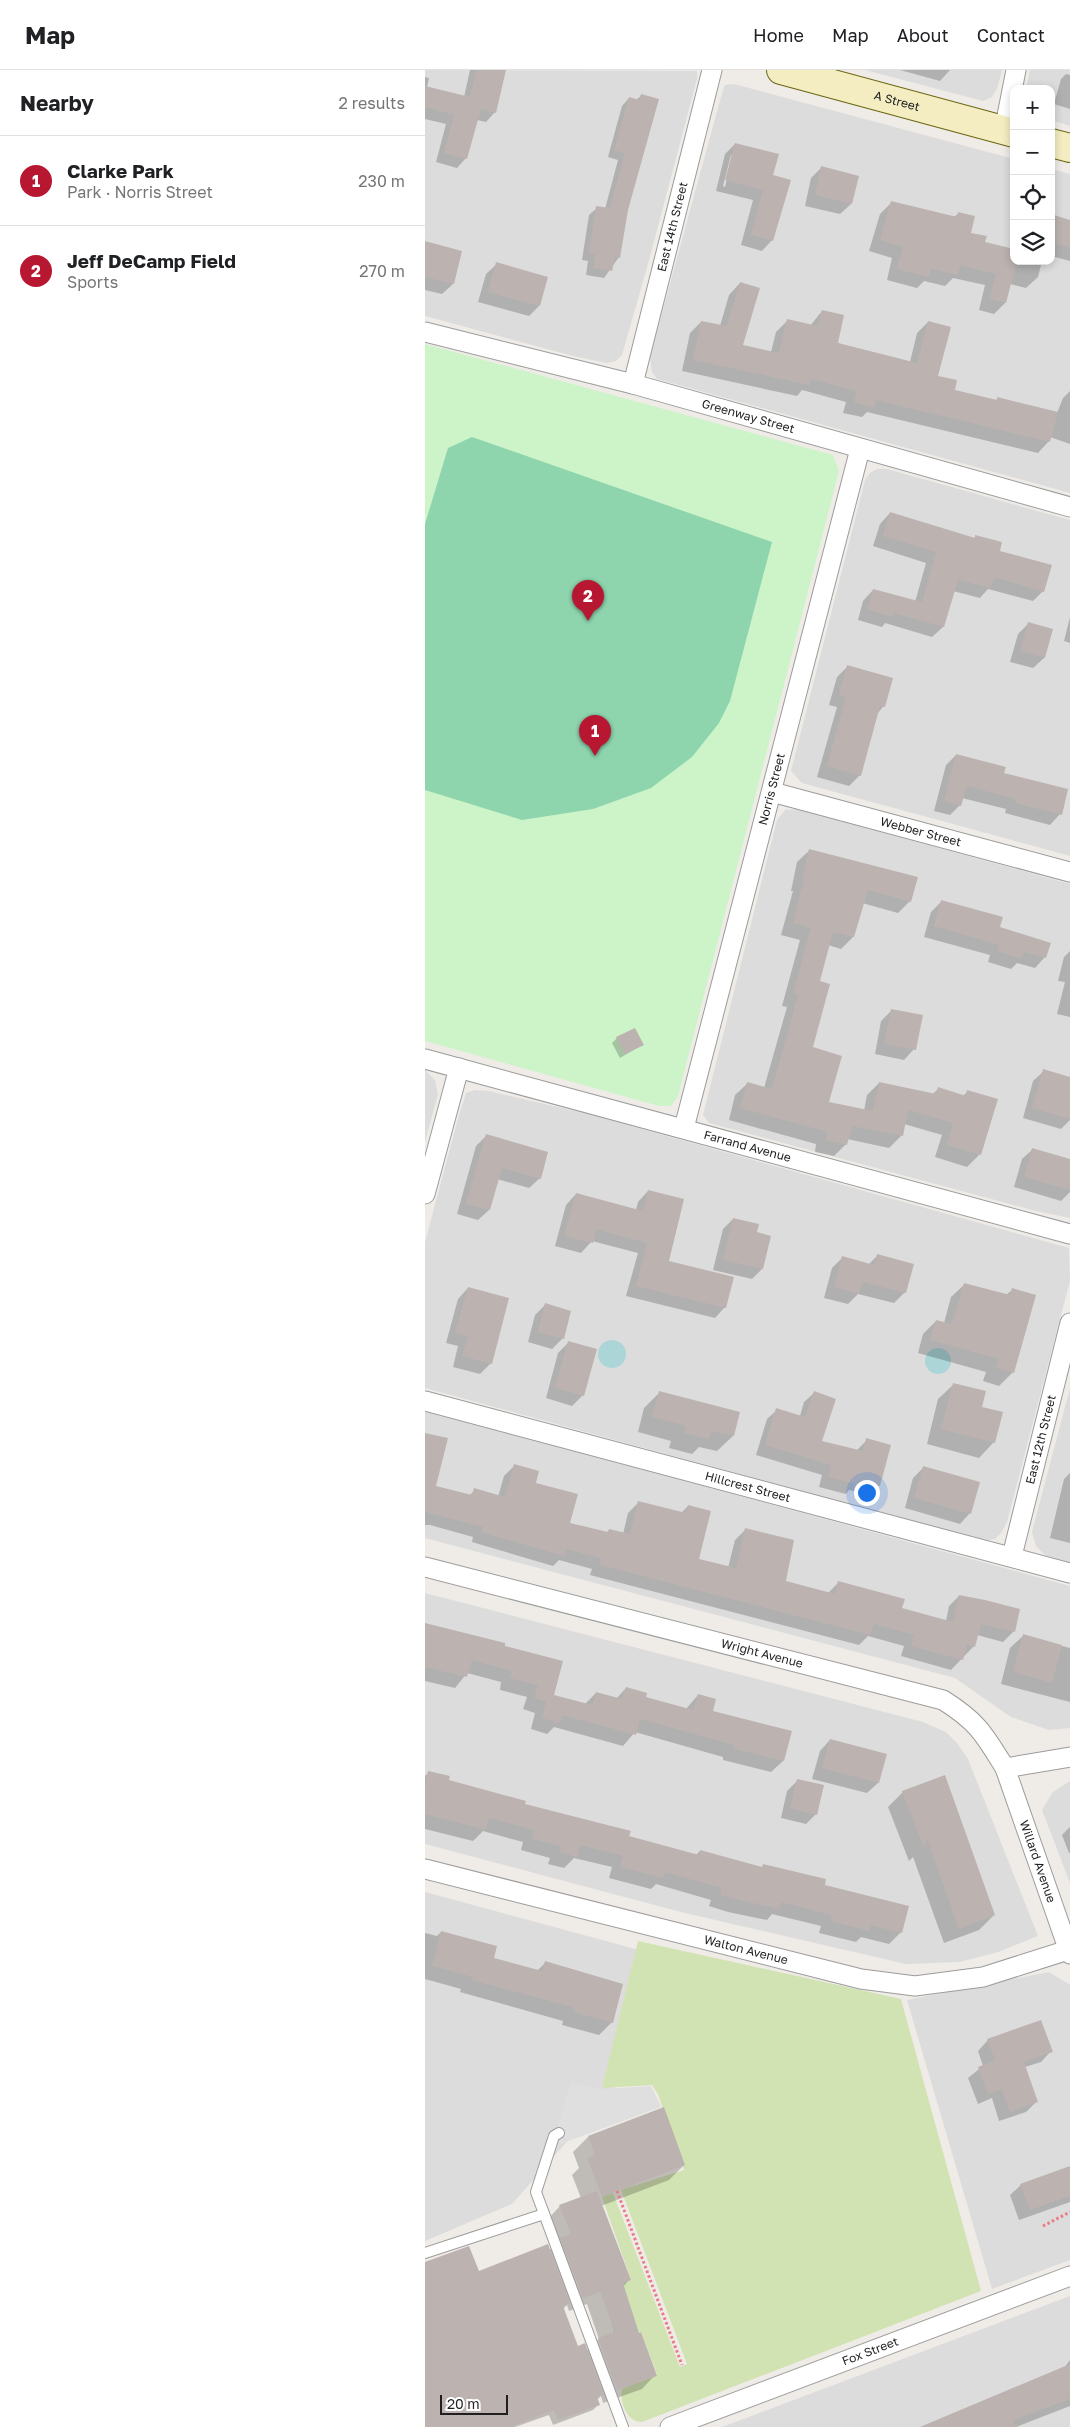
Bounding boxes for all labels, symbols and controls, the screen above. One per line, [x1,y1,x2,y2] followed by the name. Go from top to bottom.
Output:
[25,20,75,49] text: Map
[753,24,804,46] text: Home
[832,24,869,46] text: Map
[897,24,949,46] text: About
[977,24,1045,46] text: Contact
[1010,85,1055,265] map controls
[1010,85,1055,130] button: +
[873,88,922,114] street label: A Street
[20,90,94,116] text: Nearby
[339,93,405,113] text: 2 results
[1010,130,1055,175] button: −
[67,159,174,182] text: Clarke Park
[32,171,40,191] text: 1
[358,171,405,191] text: 230 m
[1010,175,1055,220] button: locate
[654,180,691,273] street label: East 14th Street
[67,182,213,202] text: Park · Norris Street
[1010,220,1055,265] button: layers
[67,249,236,272] text: Jeff DeCamp Field
[31,261,41,281] text: 2
[359,261,405,281] text: 270 m
[67,272,118,292] text: Sports
[700,396,796,436] street label: Greenway Street
[572,580,604,621] pin: 2
[579,715,611,756] pin: 1
[755,751,788,827] street label: Norris Street
[879,813,963,850] street label: Webber Street
[702,1127,793,1165] street label: Farrand Avenue
[1022,1393,1059,1486] street label: East 12th Street
[704,1468,792,1505] street label: Hillcrest Street
[854,1480,880,1506] your location
[720,1635,805,1671] street label: Wright Avenue
[1017,1818,1060,1905] street label: Willard Avenue
[702,1932,790,1967] street label: Walton Avenue
[840,2333,901,2368] street label: Fox Street
[440,2392,507,2415] scale bar
[447,2395,480,2412] text: 20 m

